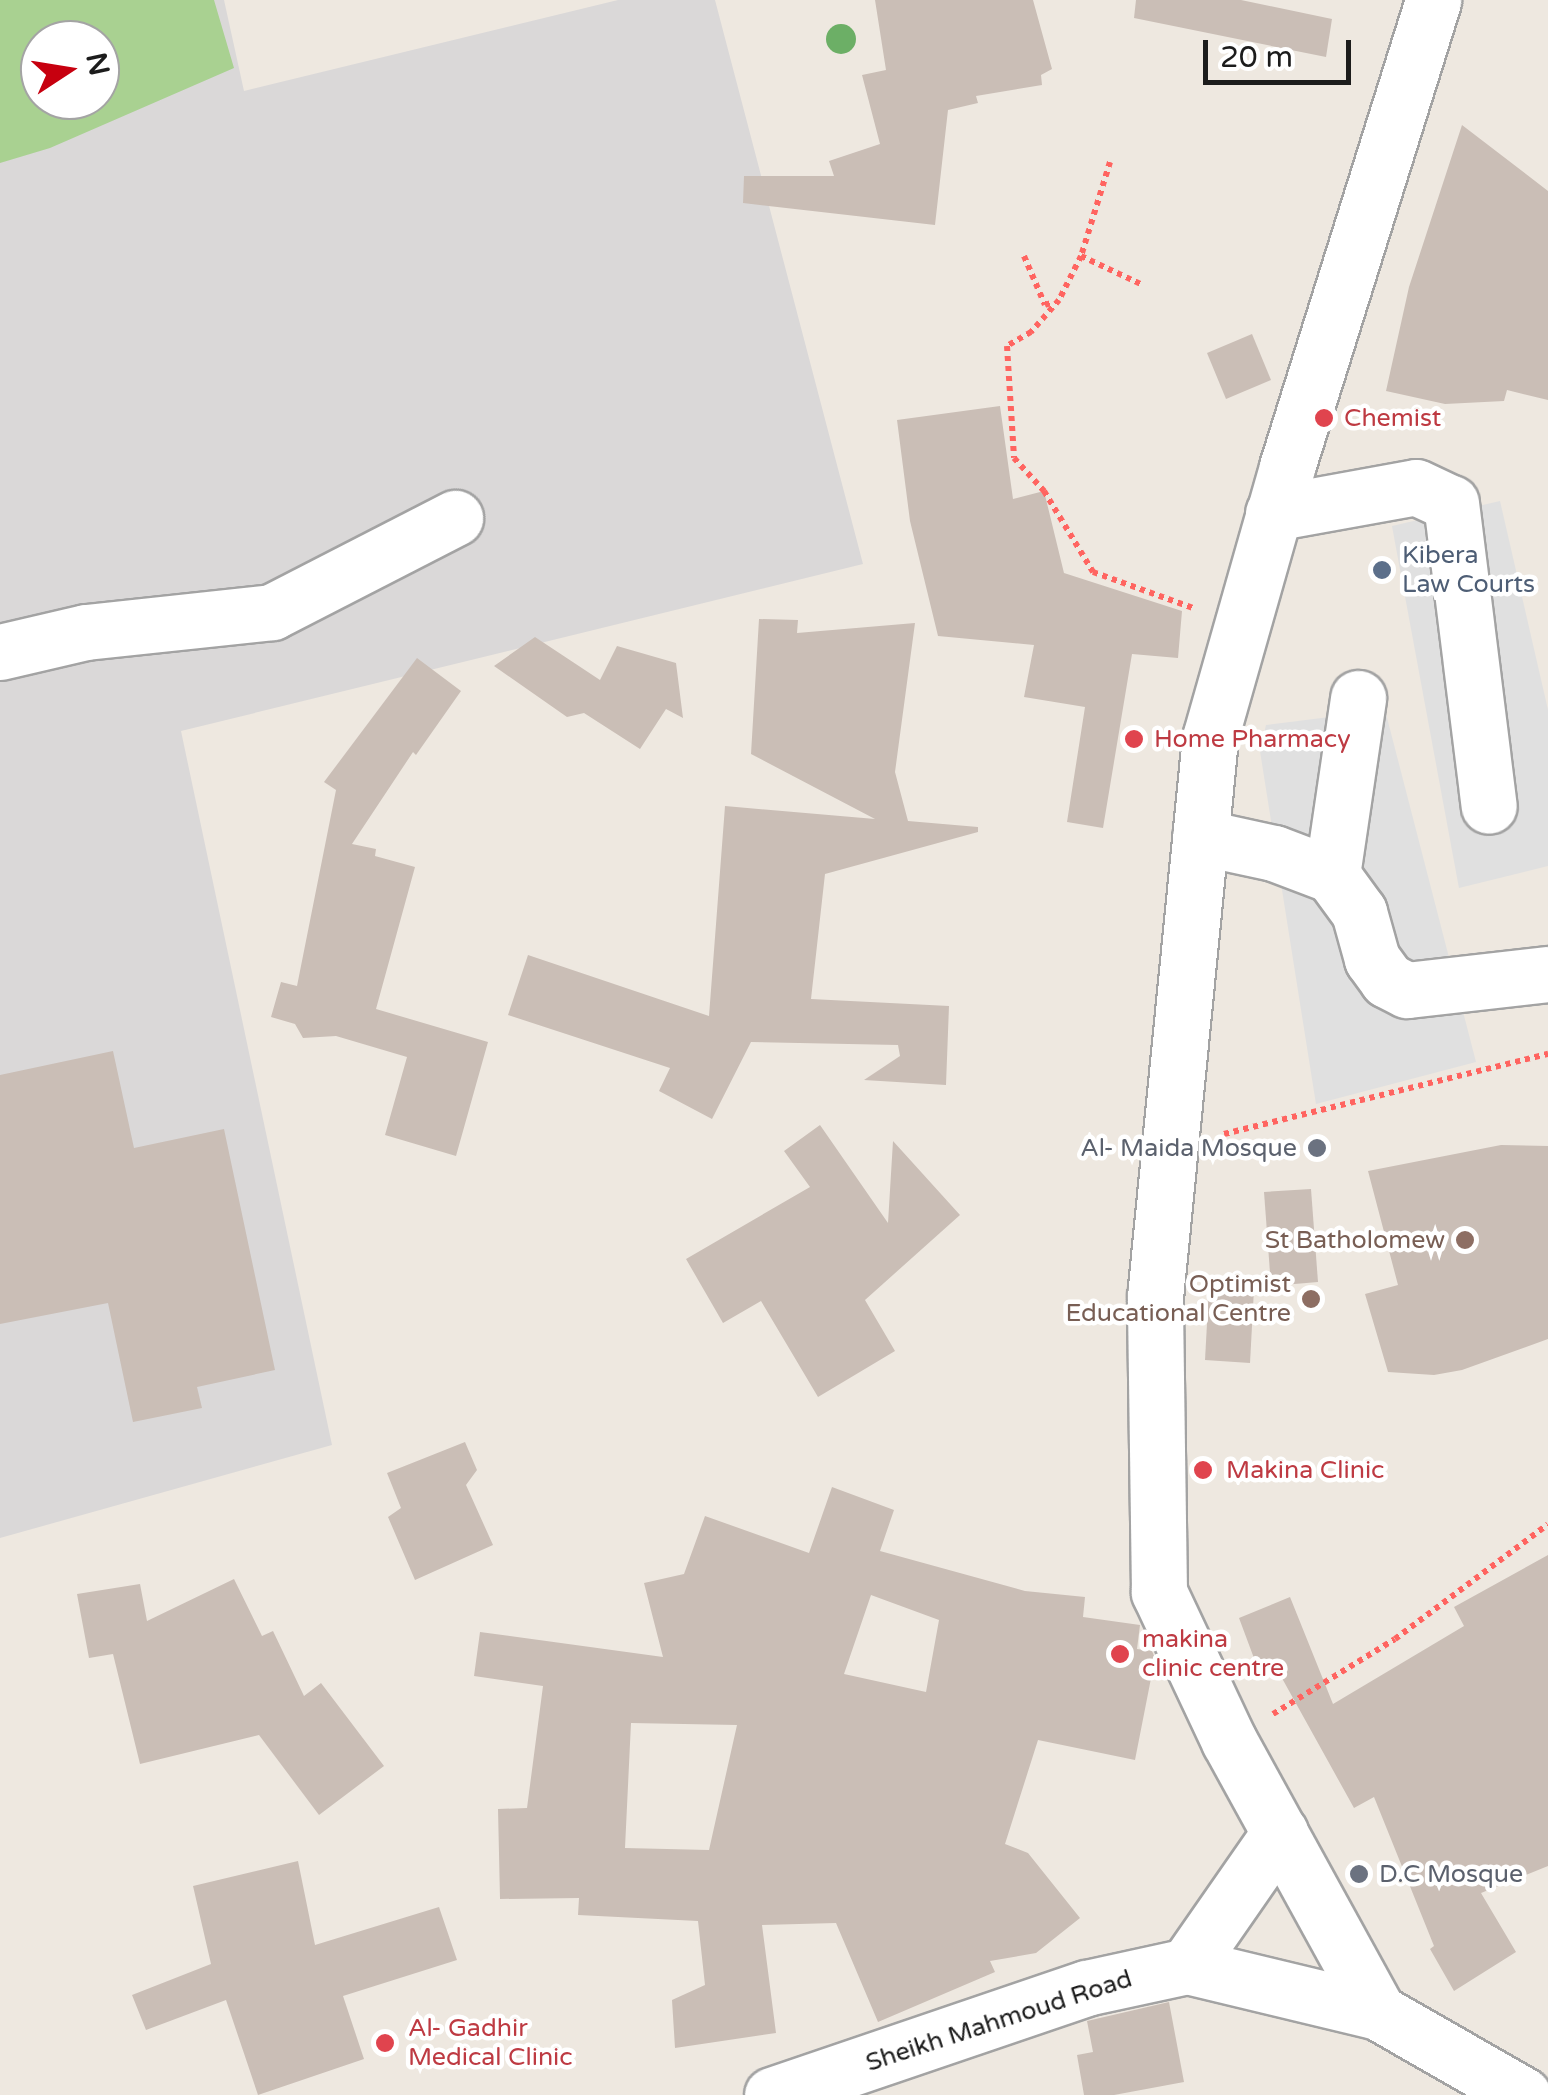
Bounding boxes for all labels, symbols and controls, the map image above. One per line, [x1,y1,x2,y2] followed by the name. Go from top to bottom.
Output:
[20,20,120,120] north arrow
[1208,20,1356,82] scale bar
[1220,39,1293,76] text: 20 m
[78,50,116,79] text: N
[1344,403,1441,433] place label: Chemist
[1313,407,1335,429] marker: Chemist
[1402,541,1535,600] place label: Kibera Law Courts
[1371,559,1393,581] marker: Kibera Law Courts
[1154,724,1351,754] place label: Home Pharmacy
[1123,728,1145,750] marker: Home Pharmacy
[1080,1133,1297,1163] place label: Al- Maida Mosque
[1306,1137,1328,1159] marker: Al- Maida Mosque
[1265,1225,1445,1255] place label: St Batholomew
[1454,1229,1476,1251] marker: St Batholomew
[1065,1270,1291,1329] place label: Optimist Educational Centre
[1300,1288,1322,1310] marker: Optimist Educational Centre
[1226,1455,1384,1485] place label: Makina Clinic
[1190,1457,1216,1483] marker: Makina Clinic
[1142,1625,1284,1684] place label: makina clinic centre
[1107,1641,1133,1667] marker: makina clinic centre
[1379,1859,1523,1889] place label: D.C Mosque
[1348,1863,1370,1885] marker: D.C Mosque
[862,1964,1136,2078] street label: Sheikh Mahmoud Road
[408,2014,573,2073] place label: Al- Gadhir Medical Clinic
[372,2030,398,2056] marker: Al- Gadhir Medical Clinic

